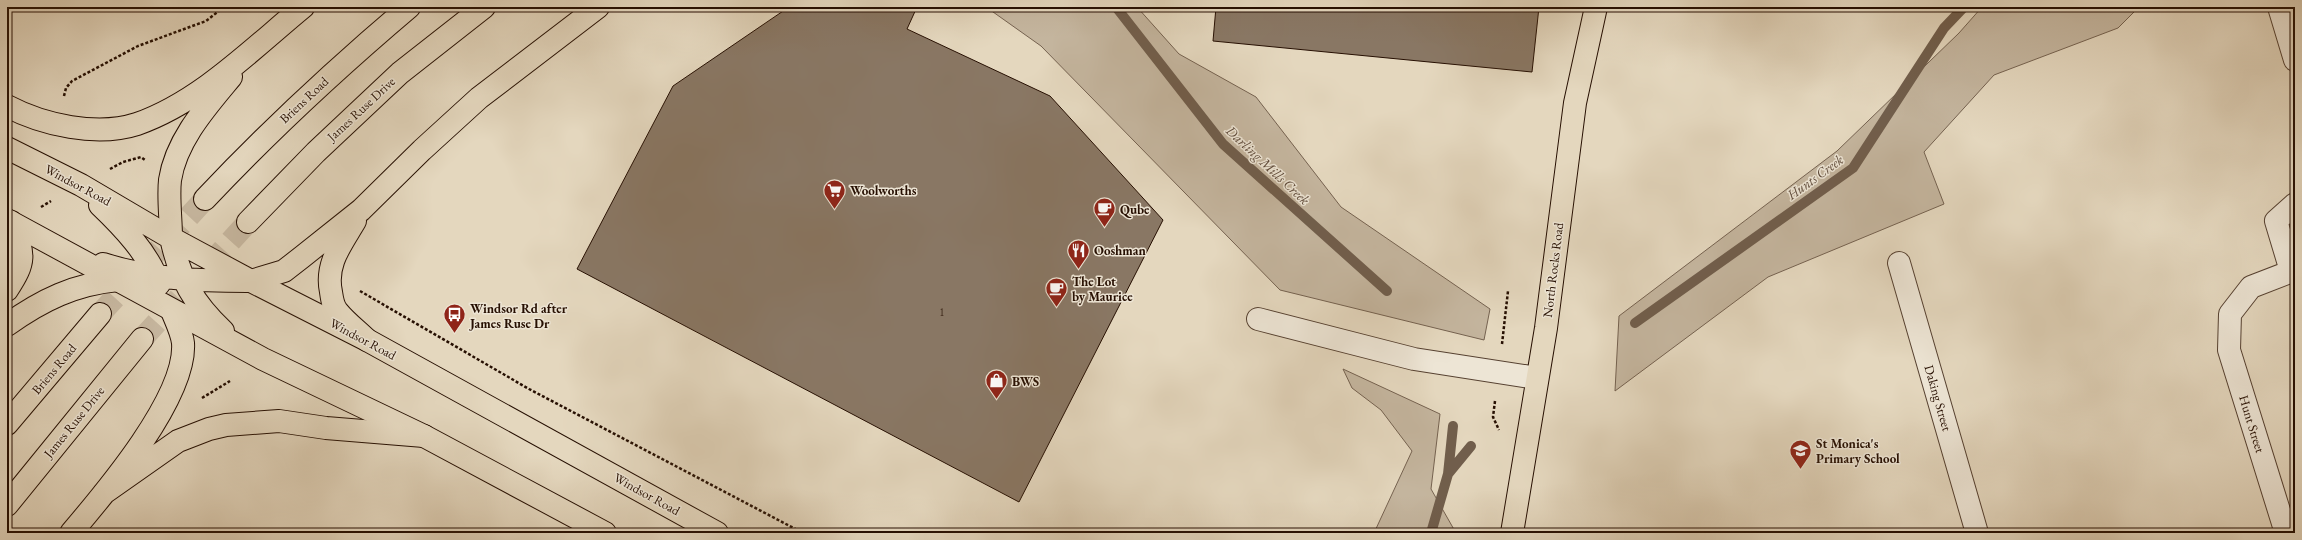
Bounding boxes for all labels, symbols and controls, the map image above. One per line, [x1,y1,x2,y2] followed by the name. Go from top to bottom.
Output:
[276,73,332,127] street label: Briens Road
[323,73,399,146] street label: James Ruse Drive
[1222,121,1314,209] water label: Darling Mills Creek
[1782,150,1847,204] water label: Hunts Creek
[42,160,115,210] street label: Windsor Road
[821,177,847,210] supermarket icon: Woolworths
[850,182,917,199] place label: Woolworths
[1092,196,1118,229] cafe icon: Qube
[1120,201,1150,218] place label: Qube
[1539,221,1567,318] street label: North Rocks Road
[1066,237,1092,270] restaurant icon: Ooshman
[1094,242,1147,259] place label: Ooshman
[1072,273,1133,305] place label: The Lot by Maurice
[1044,275,1070,308] cafe icon: The Lot by Maurice
[468,300,568,332] place label: Windsor Rd after James Ruse Dr
[441,302,467,335] bus stop icon: Windsor Rd after James Ruse Dr
[939,305,945,319] house number: 1
[327,314,400,364] street label: Windsor Road
[28,340,80,398] street label: Briens Road
[1920,363,1956,433] street label: Daking Street
[983,368,1009,401] shop icon: BWS
[1012,373,1039,390] place label: BWS
[39,383,108,462] street label: James Ruse Drive
[2235,393,2269,455] street label: Hunt Street
[1816,435,1900,467] place label: St Monica's Primary School
[1788,437,1814,470] school or university icon: St Monica's Primary School
[611,469,683,519] street label: Windsor Road

